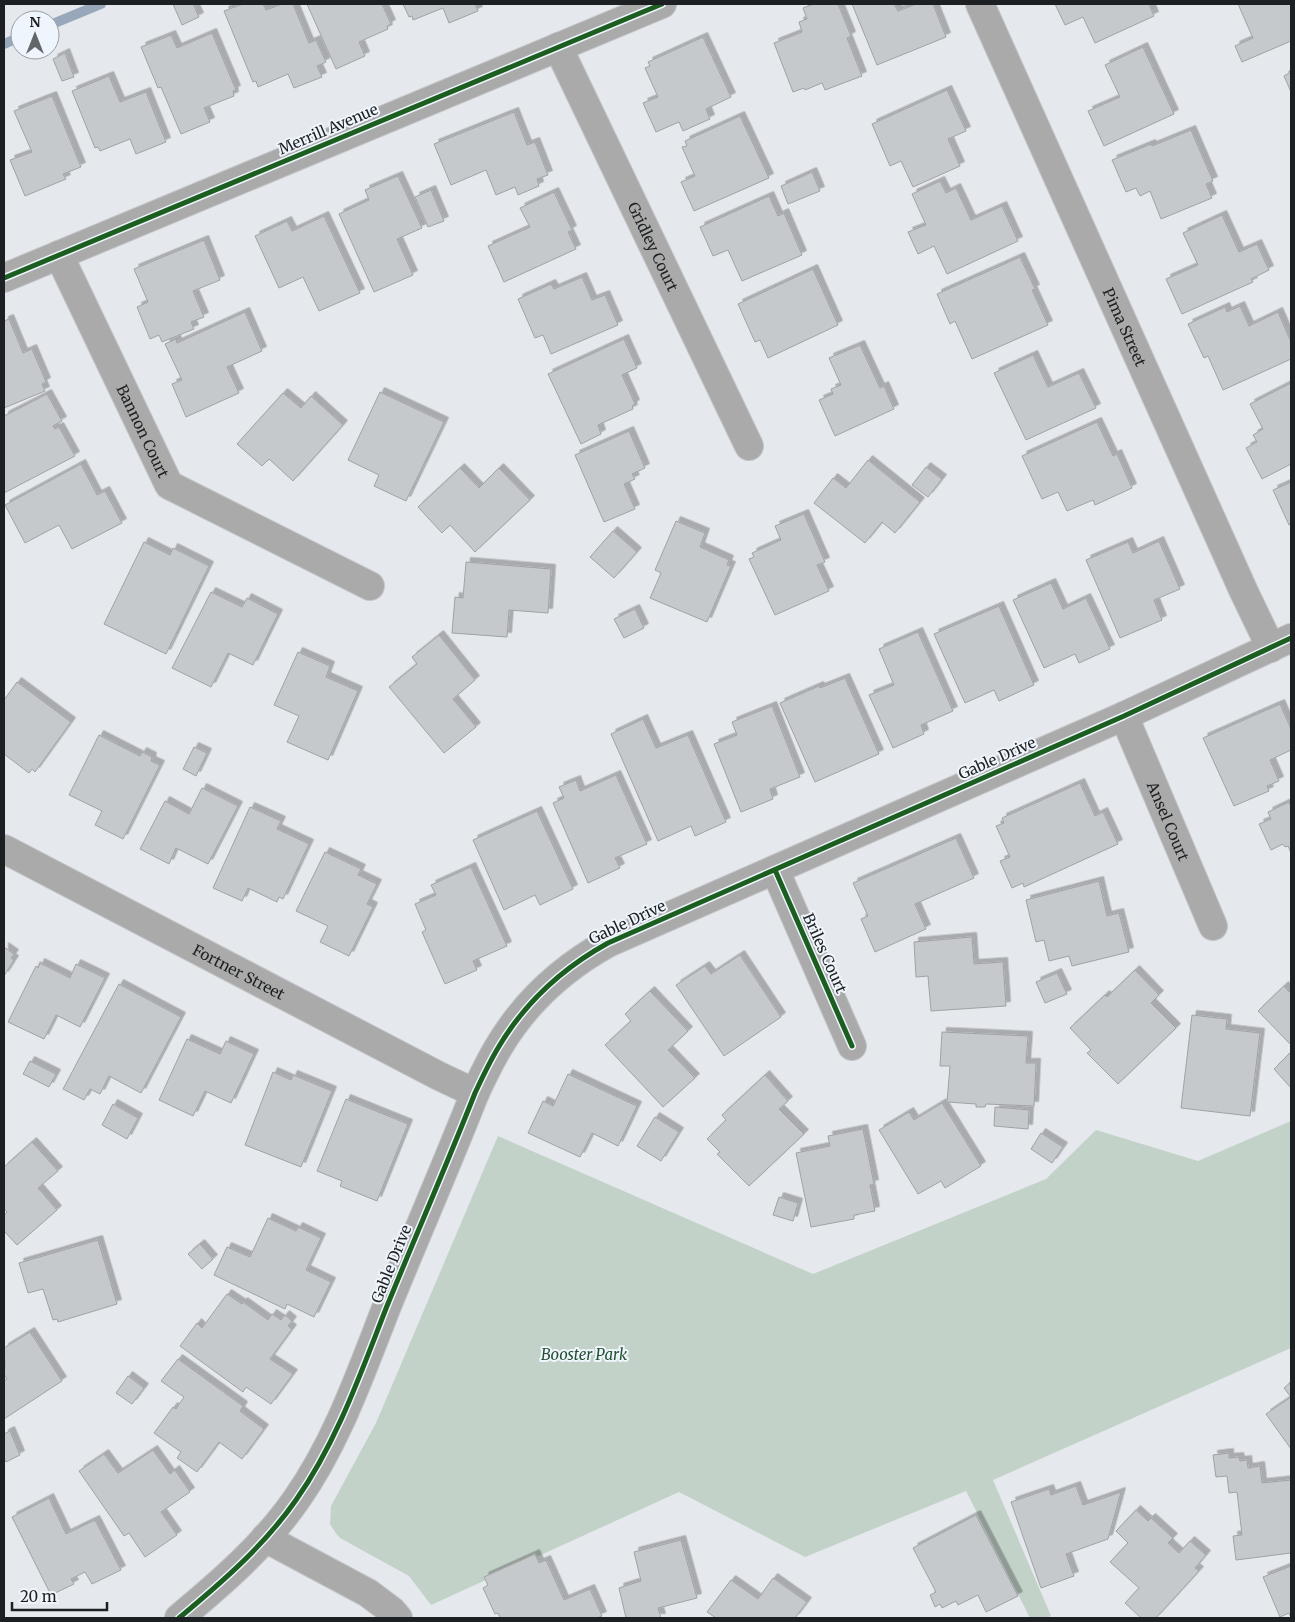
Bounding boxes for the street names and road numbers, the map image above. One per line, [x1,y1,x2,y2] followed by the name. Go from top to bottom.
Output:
[275,99,381,159] street label: Merrill Avenue
[624,199,683,294] street label: Gridley Court
[1099,285,1151,369] street label: Pima Street
[113,381,174,481] street label: Bannon Court
[955,732,1039,783] street label: Gable Drive
[1143,778,1194,864] street label: Ansel Court
[586,896,669,948] street label: Gable Drive
[799,910,851,996] street label: Briles Court
[190,940,288,1003] street label: Fortner Street
[367,1222,415,1306] street label: Gable Drive

